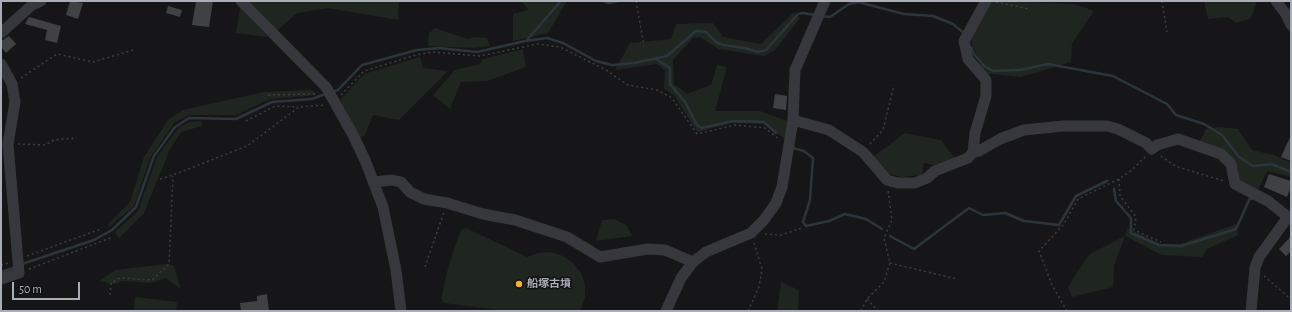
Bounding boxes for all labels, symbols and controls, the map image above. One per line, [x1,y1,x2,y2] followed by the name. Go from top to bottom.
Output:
[14,274,82,300] scale bar
[527,277,571,291] place label: 船塚古墳
[514,279,524,289] marker: 船塚古墳
[19,283,42,295] text: 50 m

